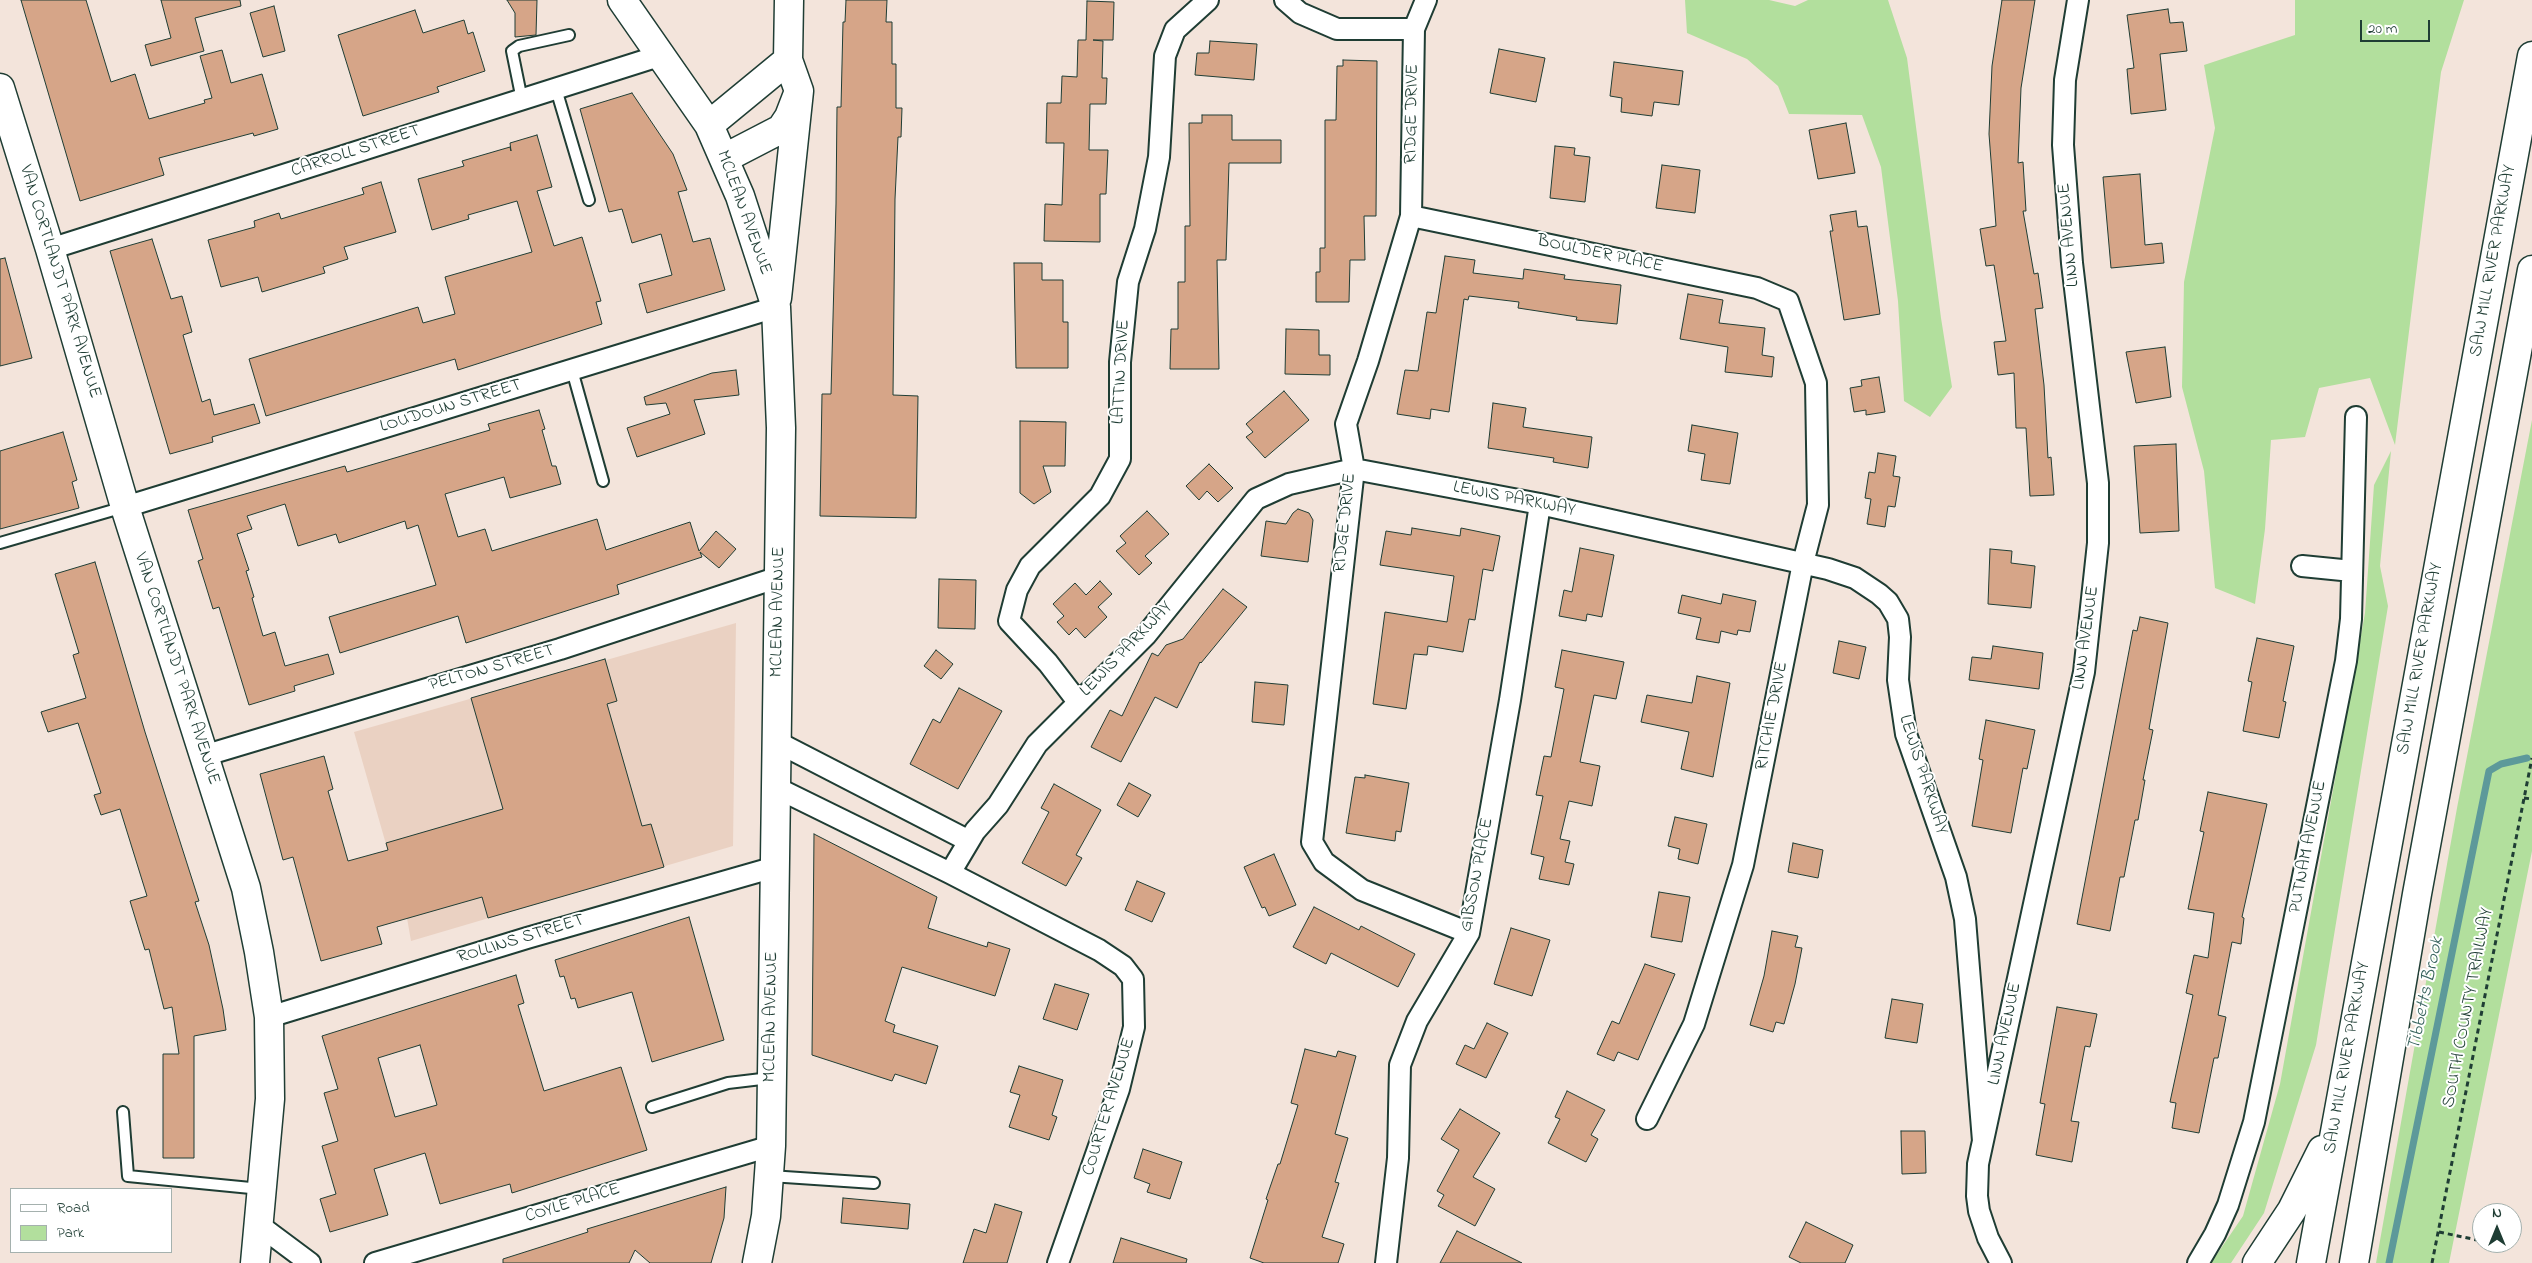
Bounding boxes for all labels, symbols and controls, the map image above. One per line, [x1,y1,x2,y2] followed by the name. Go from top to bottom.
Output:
[2362,10,2432,42] scale bar
[2368,18,2397,40] text: 20 m
[1401,64,1425,164] street label: RIDGE DRIVE
[289,121,423,183] street label: CARROLL STREET
[710,148,776,278] street label: MCLEAN AVENUE
[13,163,105,401] street label: VAN CORTLANDT PARK AVENUE
[2466,163,2522,359] street label: SAW MILL RIVER PARKWAY
[2055,182,2085,288] street label: LINN AVENUE
[1535,231,1665,279] street label: BOULDER PLACE
[1108,319,1136,425] street label: LATTIN DRIVE
[378,375,524,439] street label: LOUDOUN STREET
[1330,472,1362,574] street label: RIDGE DRIVE
[1451,478,1577,522] street label: LEWIS PARKWAY
[767,546,791,678] street label: MCLEAN AVENUE
[128,550,224,788] street label: VAN CORTLANDT PARK AVENUE
[2393,561,2449,757] street label: SAW MILL RIVER PARKWAY
[2069,585,2105,691] street label: LINN AVENUE
[1076,598,1178,702] street label: LEWIS PARKWAY
[427,641,557,697] street label: PELTON STREET
[1752,660,1794,772] street label: RITCHIE DRIVE
[1893,713,1951,837] street label: LEWIS PARKWAY
[2286,779,2332,915] street label: PUTNAM AVENUE
[1456,816,1500,934] street label: GIBSON PLACE
[2439,906,2499,1110] street label: SOUTH COUNTY TRAILWAY
[455,910,587,970] street label: ROLLINS STREET
[2404,935,2450,1053] water label: Tibbetts Brook
[760,951,784,1083] street label: MCLEAN AVENUE
[2320,960,2376,1156] street label: SAW MILL RIVER PARKWAY
[1985,981,2027,1087] street label: LINN AVENUE
[1079,1035,1141,1179] street label: COURTER AVENUE
[523,1179,623,1229] street label: COYLE PLACE
[10,1188,172,1253] legend
[57,1197,90,1219] text: Road
[2472,1203,2522,1253] north arrow
[2492,1203,2502,1224] text: N
[57,1222,84,1244] text: Park

